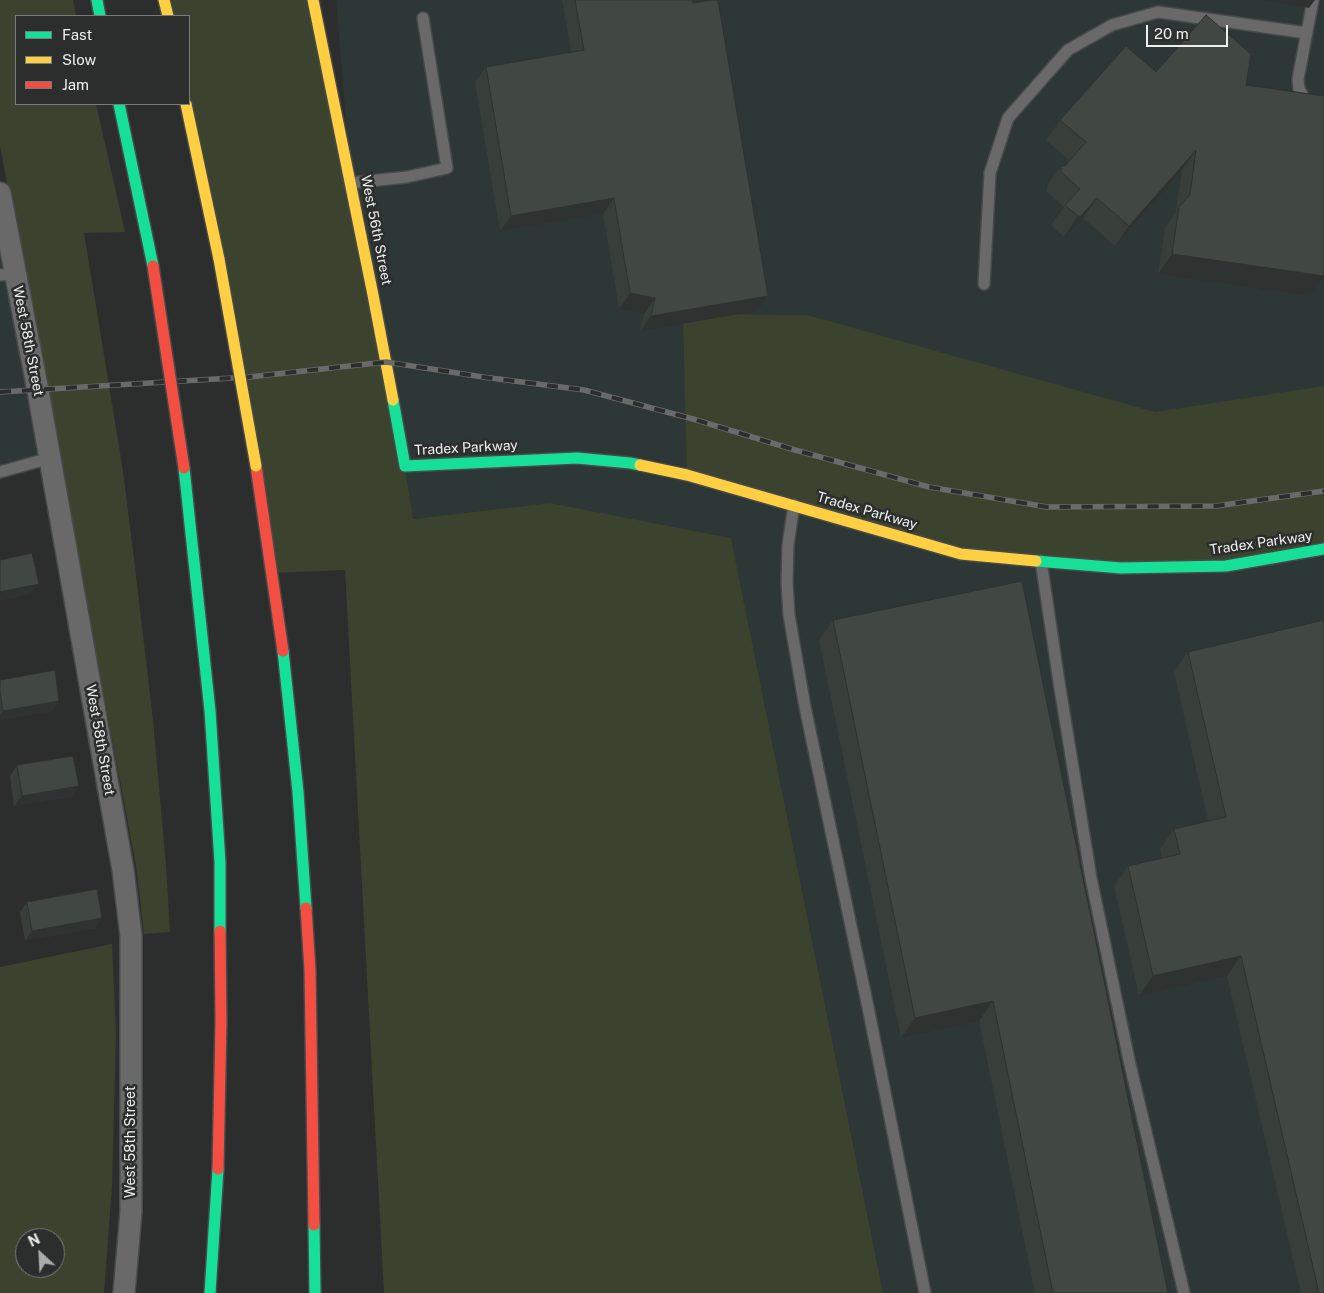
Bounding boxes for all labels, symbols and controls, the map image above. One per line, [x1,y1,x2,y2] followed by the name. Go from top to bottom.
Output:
[15,15,190,105] legend
[1149,15,1232,47] scale bar
[1154,25,1189,42] text: 20 m
[62,26,92,43] text: Fast
[62,51,96,68] text: Slow
[62,76,89,93] text: Jam
[357,173,395,287] street label: West 56th Street
[9,284,47,398] street label: West 58th Street
[414,437,518,459] street label: Tradex Parkway
[815,489,919,533] street label: Tradex Parkway
[1208,527,1314,559] street label: Tradex Parkway
[82,683,118,797] street label: West 58th Street
[123,1086,139,1198] street label: West 58th Street
[15,1228,65,1278] north arrow
[26,1231,42,1250] text: N

